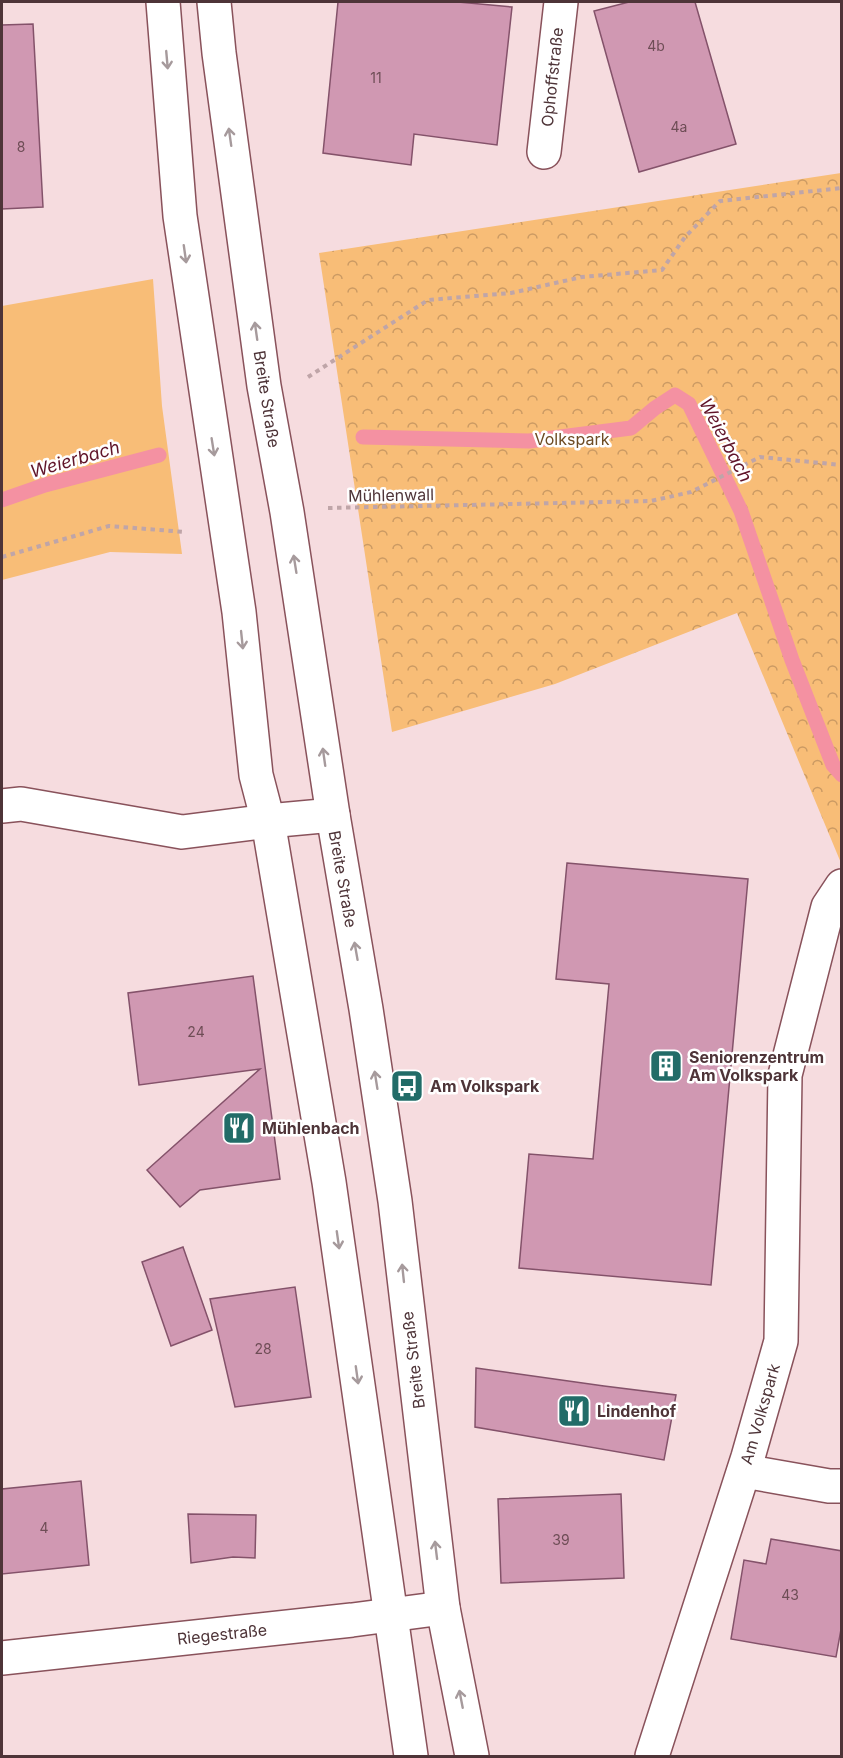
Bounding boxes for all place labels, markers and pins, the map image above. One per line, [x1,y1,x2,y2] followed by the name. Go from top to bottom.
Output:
[689,1047,824,1085] place label: Seniorenzentrum Am Volkspark
[648,1048,684,1084] building icon: Seniorenzentrum Am Volkspark
[389,1068,425,1104] bus stop icon: Am Volkspark
[430,1076,540,1096] place label: Am Volkspark
[221,1110,257,1146] restaurant icon: Mühlenbach
[262,1118,360,1138] place label: Mühlenbach
[556,1393,592,1429] restaurant icon: Lindenhof
[597,1401,677,1421] place label: Lindenhof

